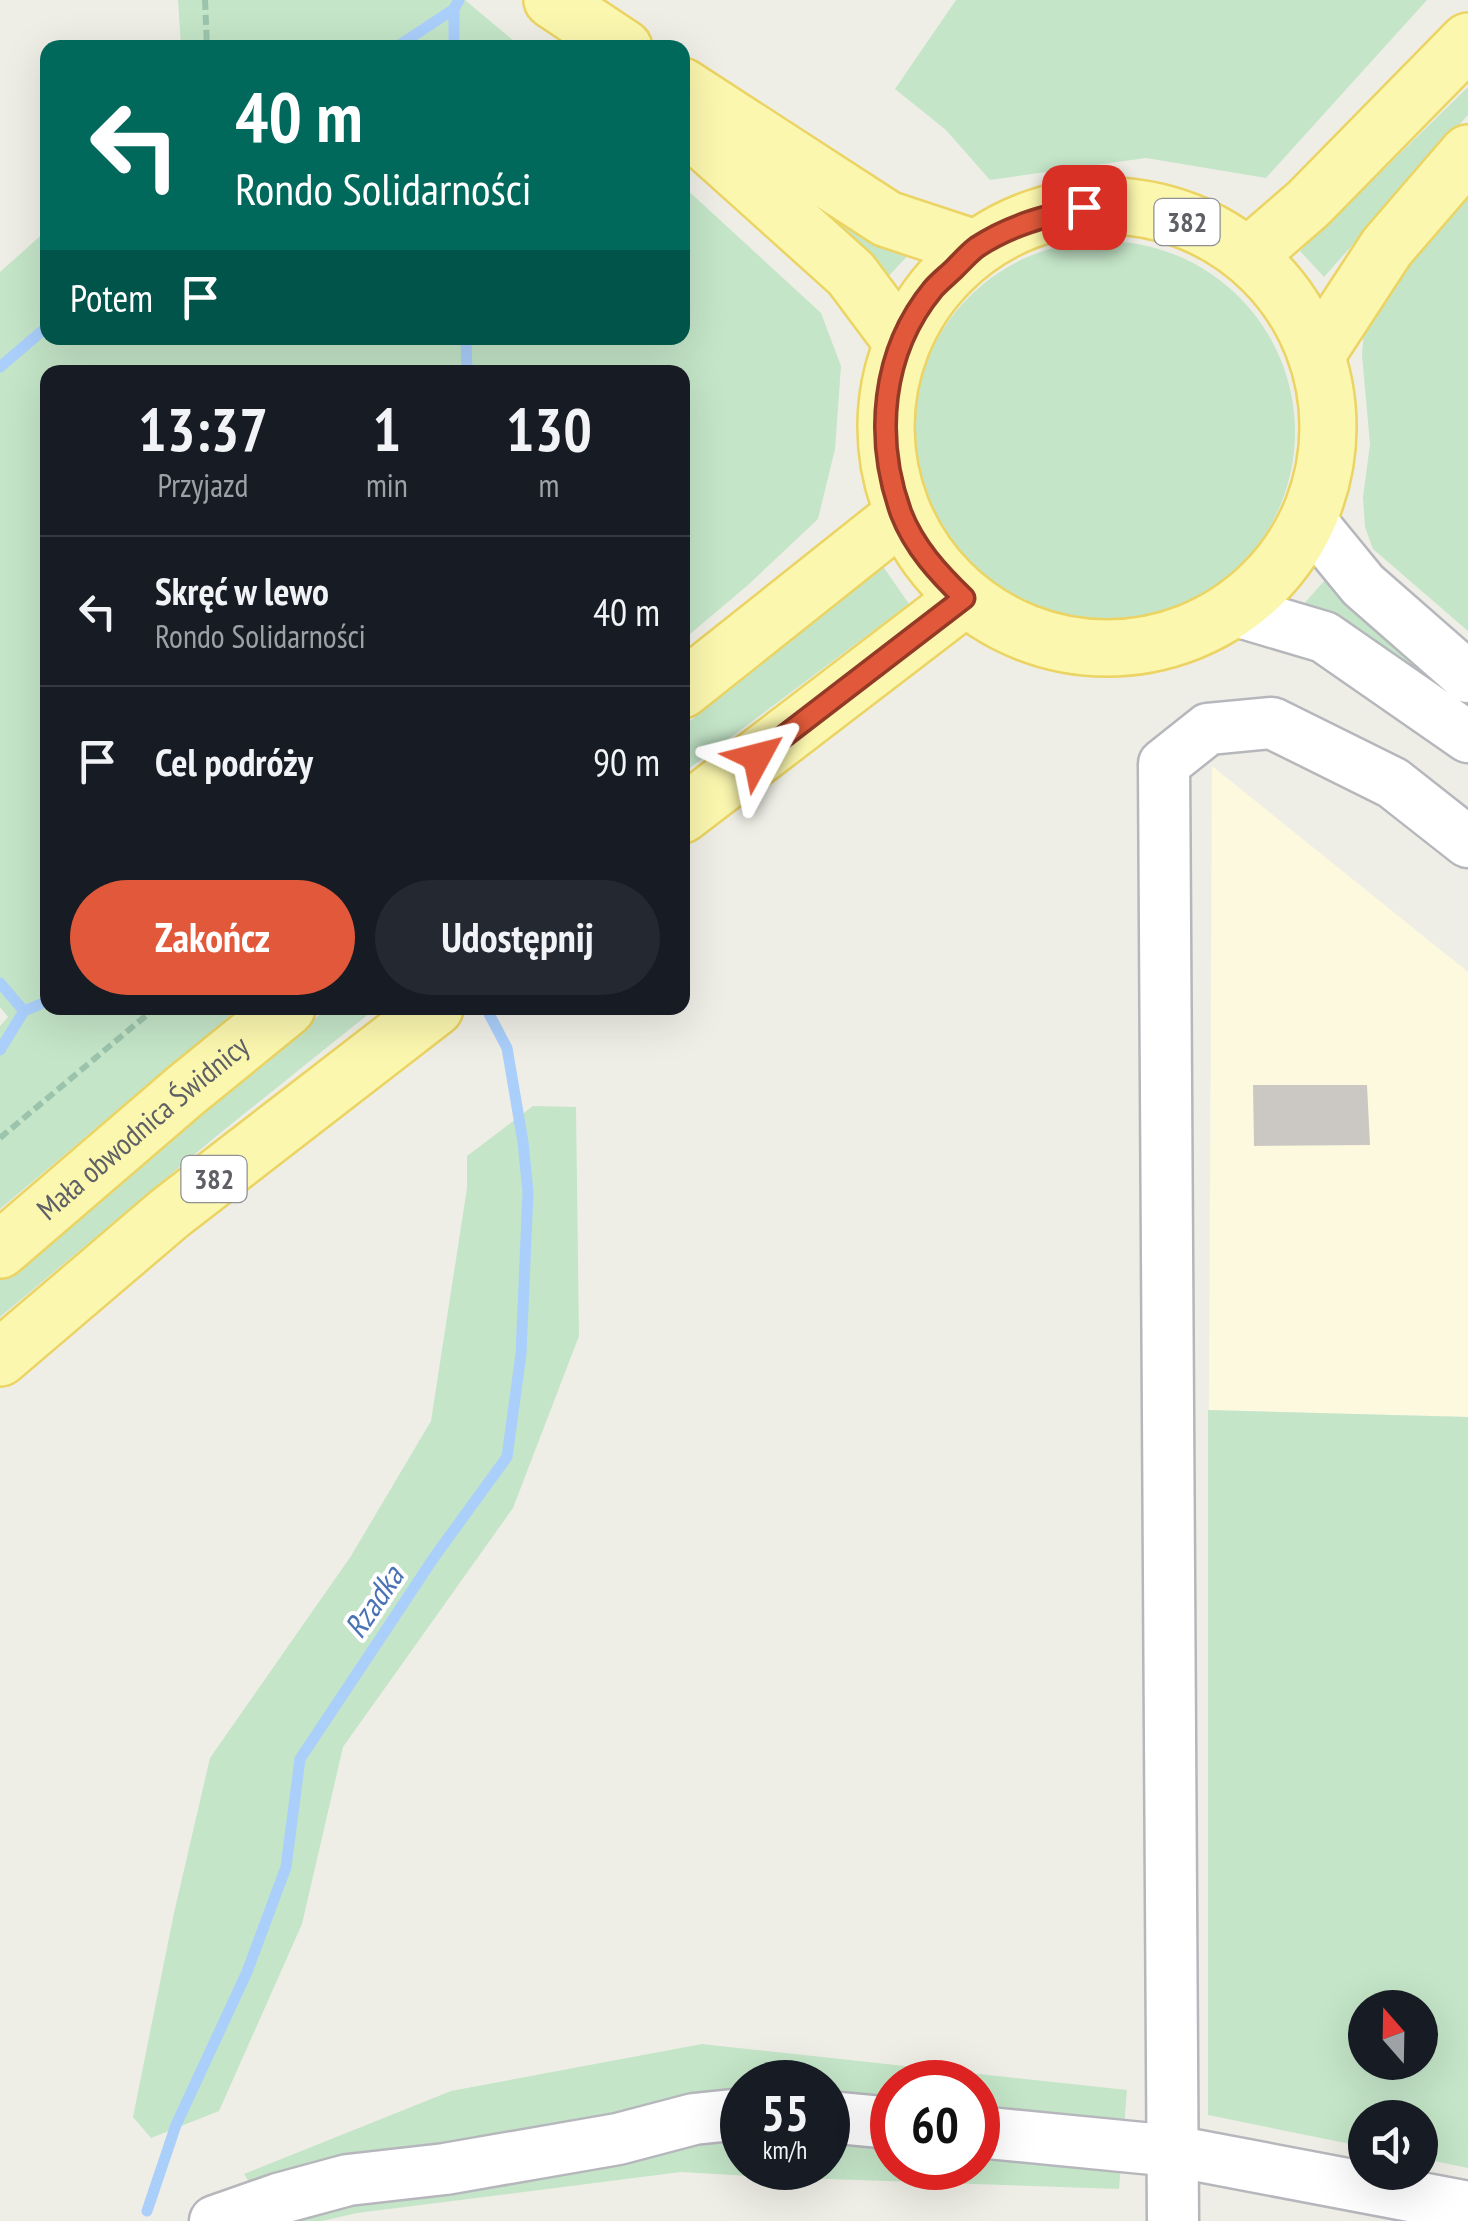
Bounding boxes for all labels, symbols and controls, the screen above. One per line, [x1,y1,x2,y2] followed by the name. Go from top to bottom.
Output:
[235,71,363,161] text: 40 m
[70,80,200,210] icon: left
[235,159,531,217] text: Rondo Solidarności
[1042,165,1127,250] pin
[1057,180,1112,235] icon: arrive
[1154,199,1220,245] road number: 382
[173,270,228,325] icon: arrive
[70,273,153,322] text: Potem
[138,390,268,468] text: 13:37
[373,390,401,468] text: 1
[506,390,592,468] text: 130
[158,464,248,506] text: Przyjazd
[366,464,408,506] text: min
[538,464,559,506] text: m
[155,566,329,615] text: Skręć w lewo
[70,584,125,639] icon: left
[593,587,660,636] text: 40 m
[155,615,366,657] text: Rondo Solidarności
[705,705,809,809] position arrow
[70,734,125,789] icon: arrive
[155,737,313,786] text: Cel podróży
[593,737,660,786] text: 90 m
[70,880,355,995] button: Zakończ
[375,880,660,995] button: Udostępnij
[28,1026,257,1228] street label: Mała obwodnica Świdnicy
[182,1156,246,1202] road number: 382
[334,1555,414,1646] water label: Rzadka
[1348,1990,1438,2080] north arrow
[1348,1990,1438,2190] map controls
[870,2060,1000,2190] speed limit sign: 60
[761,2080,809,2145] text: 55
[1348,2100,1438,2190] button: sound
[763,2134,807,2166] text: km/h

